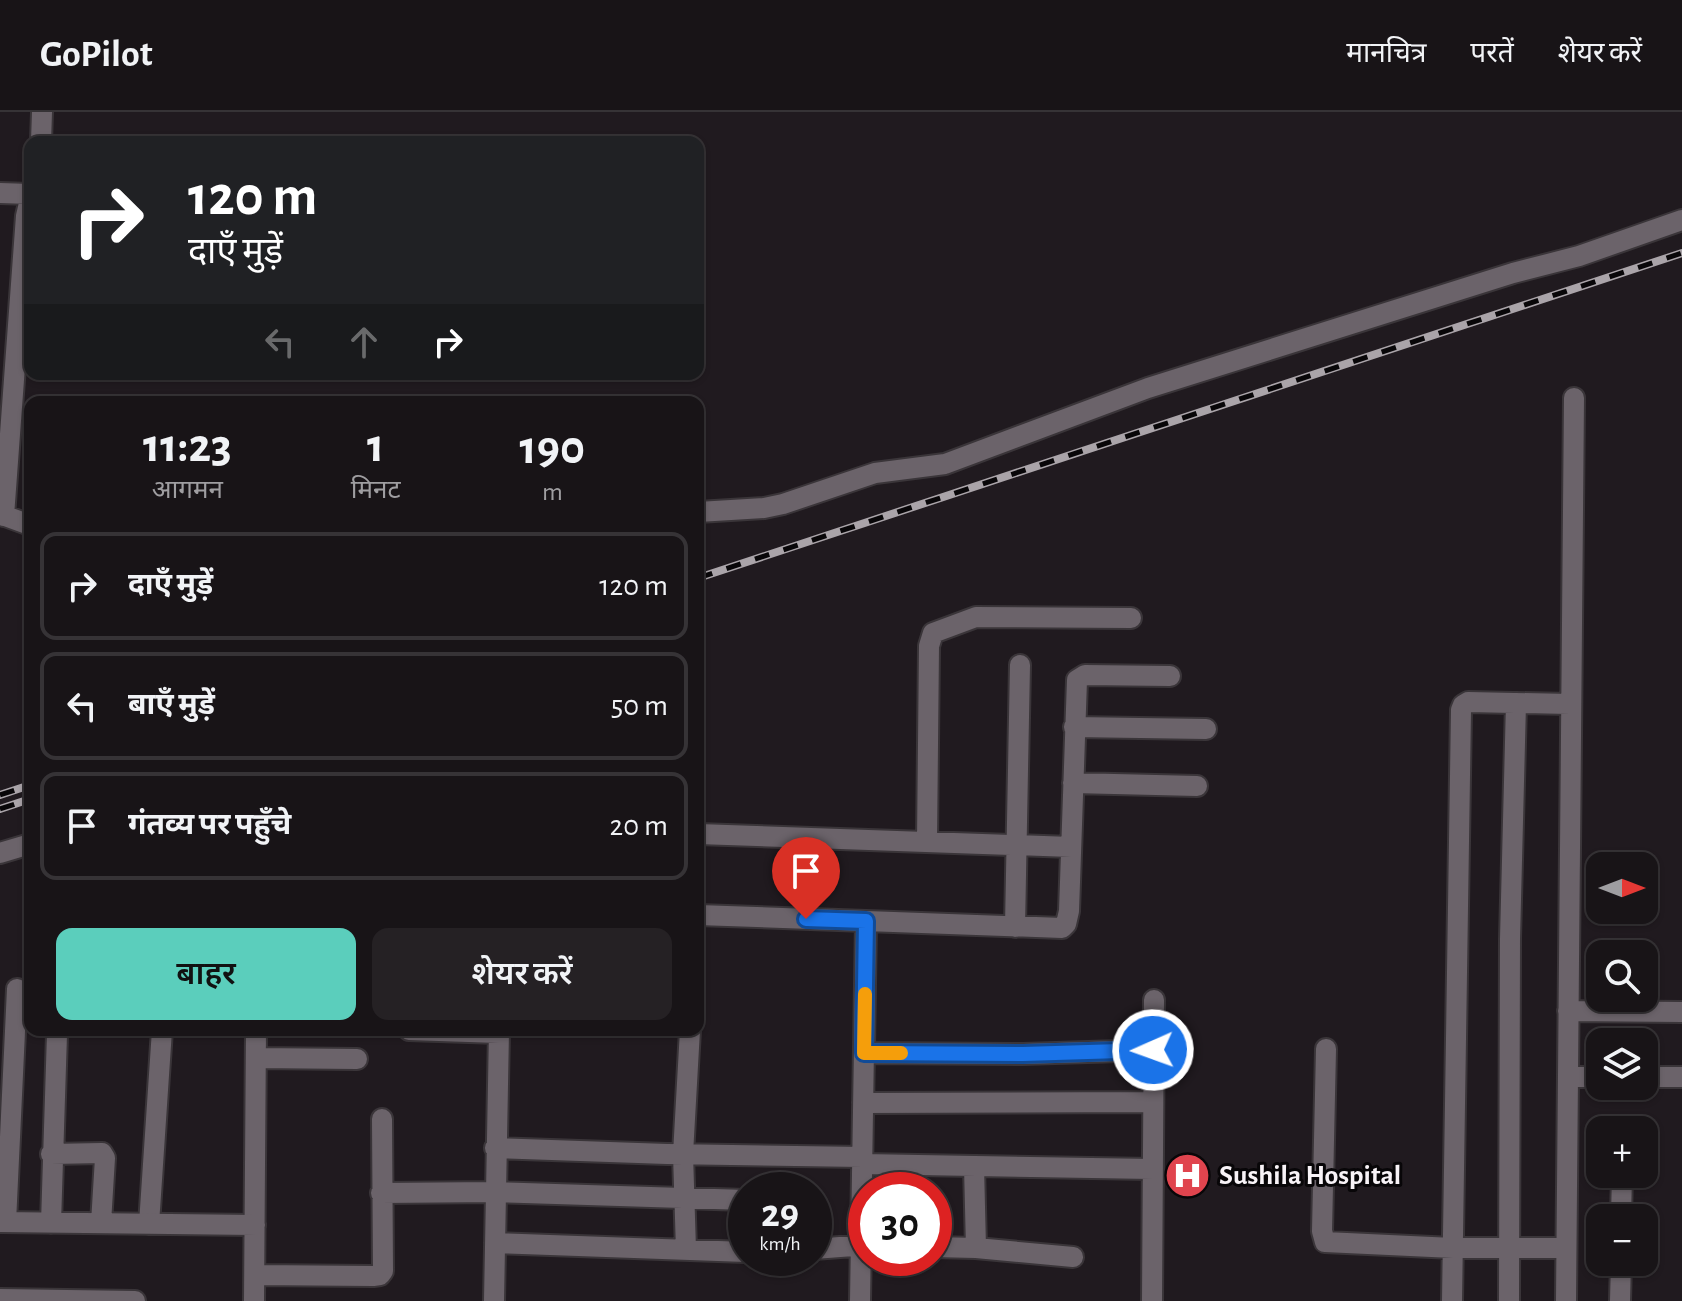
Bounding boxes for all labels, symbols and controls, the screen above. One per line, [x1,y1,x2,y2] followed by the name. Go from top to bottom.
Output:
[40,36,153,74] text: GoPilot
[1346,40,1426,68] text: मानचित्र
[1470,40,1514,68] text: परतें
[1558,40,1642,68] text: शेयर करें
[56,168,160,272] icon: right
[188,169,317,225] text: 120 m
[188,234,283,270] text: दाएँ मुड़ें
[258,320,302,364] icon: left
[342,320,386,364] icon: ahead
[426,320,470,364] icon: right
[143,423,232,471] text: 11:23
[367,423,384,471] text: 1
[520,425,585,473] text: 190
[152,477,223,503] text: आगमन
[351,477,401,503] text: मिनट
[542,479,563,505] text: m
[60,564,104,608] icon: right
[128,570,213,600] text: दाएँ मुड़ें
[599,571,668,601] text: 120 m
[60,684,104,728] icon: left
[128,690,215,720] text: बाएँ मुड़ें
[611,691,668,721] text: 50 m
[60,804,104,848] icon: arrive
[128,810,291,840] text: गंतव्य पर पहुँचे
[610,811,668,841] text: 20 m
[772,837,840,919] pin
[784,849,828,893] icon: arrive
[1586,852,1658,924] north arrow
[1586,852,1658,1276] map controls
[56,928,356,1020] button: बाहर
[372,928,672,1020] button: शेयर करें
[1586,940,1658,1012] button: search
[1111,1008,1195,1092] position arrow
[1586,1028,1658,1100] button: layers
[1586,1116,1658,1188] button: +
[1164,1152,1212,1200] hospital icon: Sushila Hospital
[1219,1162,1401,1190] place label: Sushila Hospital
[848,1172,952,1276] speed limit sign: 30
[761,1194,799,1234] text: 29
[1586,1204,1658,1276] button: −
[759,1234,801,1254] text: km/h

